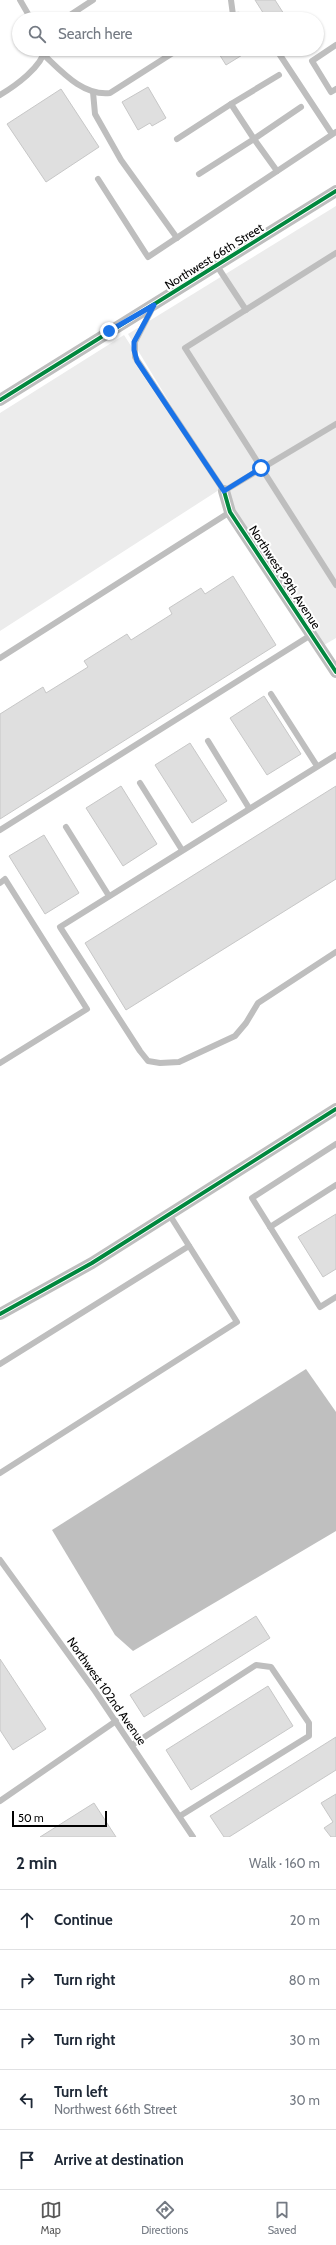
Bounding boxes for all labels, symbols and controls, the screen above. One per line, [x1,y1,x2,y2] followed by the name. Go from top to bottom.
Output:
[12,12,324,56] search box
[26,23,48,45] icon: search
[58,25,133,43] text: Search here
[162,220,266,292] street label: Northwest 66th Street
[100,322,118,340] route end
[252,459,270,477] route start
[246,522,324,632] street label: Northwest 99th Avenue
[64,1634,150,1748] street label: Northwest 102nd Avenue
[12,1809,107,1828] scale bar
[18,1811,44,1825] text: 50 m
[16,1853,57,1873] text: 2 min
[249,1855,320,1871] text: Walk · 160 m
[16,1909,38,1931] icon: ahead
[54,1911,113,1929] text: Continue
[290,1912,320,1928] text: 20 m
[16,1969,38,1991] icon: right
[54,1971,115,1989] text: Turn right
[289,1972,320,1988] text: 80 m
[16,2029,38,2051] icon: right
[54,2031,115,2049] text: Turn right
[290,2032,320,2048] text: 30 m
[54,2083,108,2101] text: Turn left
[16,2089,38,2111] icon: left
[290,2092,320,2108] text: 30 m
[54,2101,177,2117] text: Northwest 66th Street
[16,2149,38,2171] icon: arrive
[54,2151,184,2169] text: Arrive at destination
[40,2199,62,2237] tab: Map
[141,2199,188,2237] tab: Directions
[268,2199,296,2237] tab: Saved

